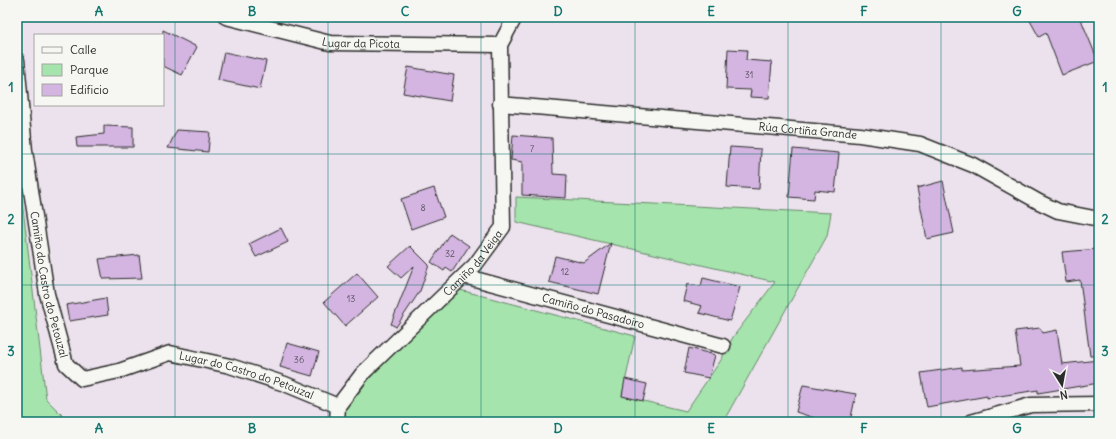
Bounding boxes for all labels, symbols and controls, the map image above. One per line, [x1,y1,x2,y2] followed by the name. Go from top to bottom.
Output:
[95,3,104,20] text: A
[248,3,257,20] text: B
[401,3,410,20] text: C
[553,3,563,20] text: D
[707,3,715,20] text: E
[860,3,868,20] text: F
[1012,3,1022,20] text: G
[34,34,164,106] legend
[320,34,400,51] street label: Lugar da Picota
[70,42,97,57] text: Calle
[70,62,109,77] text: Parque
[745,69,753,80] house number: 31
[8,79,14,96] text: 1
[1102,79,1108,96] text: 1
[70,82,109,97] text: Edificio
[758,119,858,142] street label: Rúa Cortiña Grande
[530,143,535,154] house number: 7
[420,202,426,213] house number: 8
[27,210,71,359] street label: Camiño do Castro do Petouzal
[7,211,15,228] text: 2
[1101,211,1109,228] text: 2
[440,227,505,299] street label: Camiño da Veiga
[445,248,455,259] house number: 32
[561,266,569,277] house number: 12
[541,290,646,332] street label: Camiño do Pasadoiro
[347,293,355,304] house number: 13
[7,343,15,360] text: 3
[1101,343,1109,360] text: 3
[178,348,316,402] street label: Lugar do Castro do Petouzal
[294,354,304,365] house number: 36
[1042,365,1082,405] north arrow
[1059,387,1069,402] text: N
[95,420,104,437] text: A
[248,420,257,437] text: B
[401,420,410,437] text: C
[553,420,563,437] text: D
[707,420,715,437] text: E
[860,420,868,437] text: F
[1012,420,1022,437] text: G

